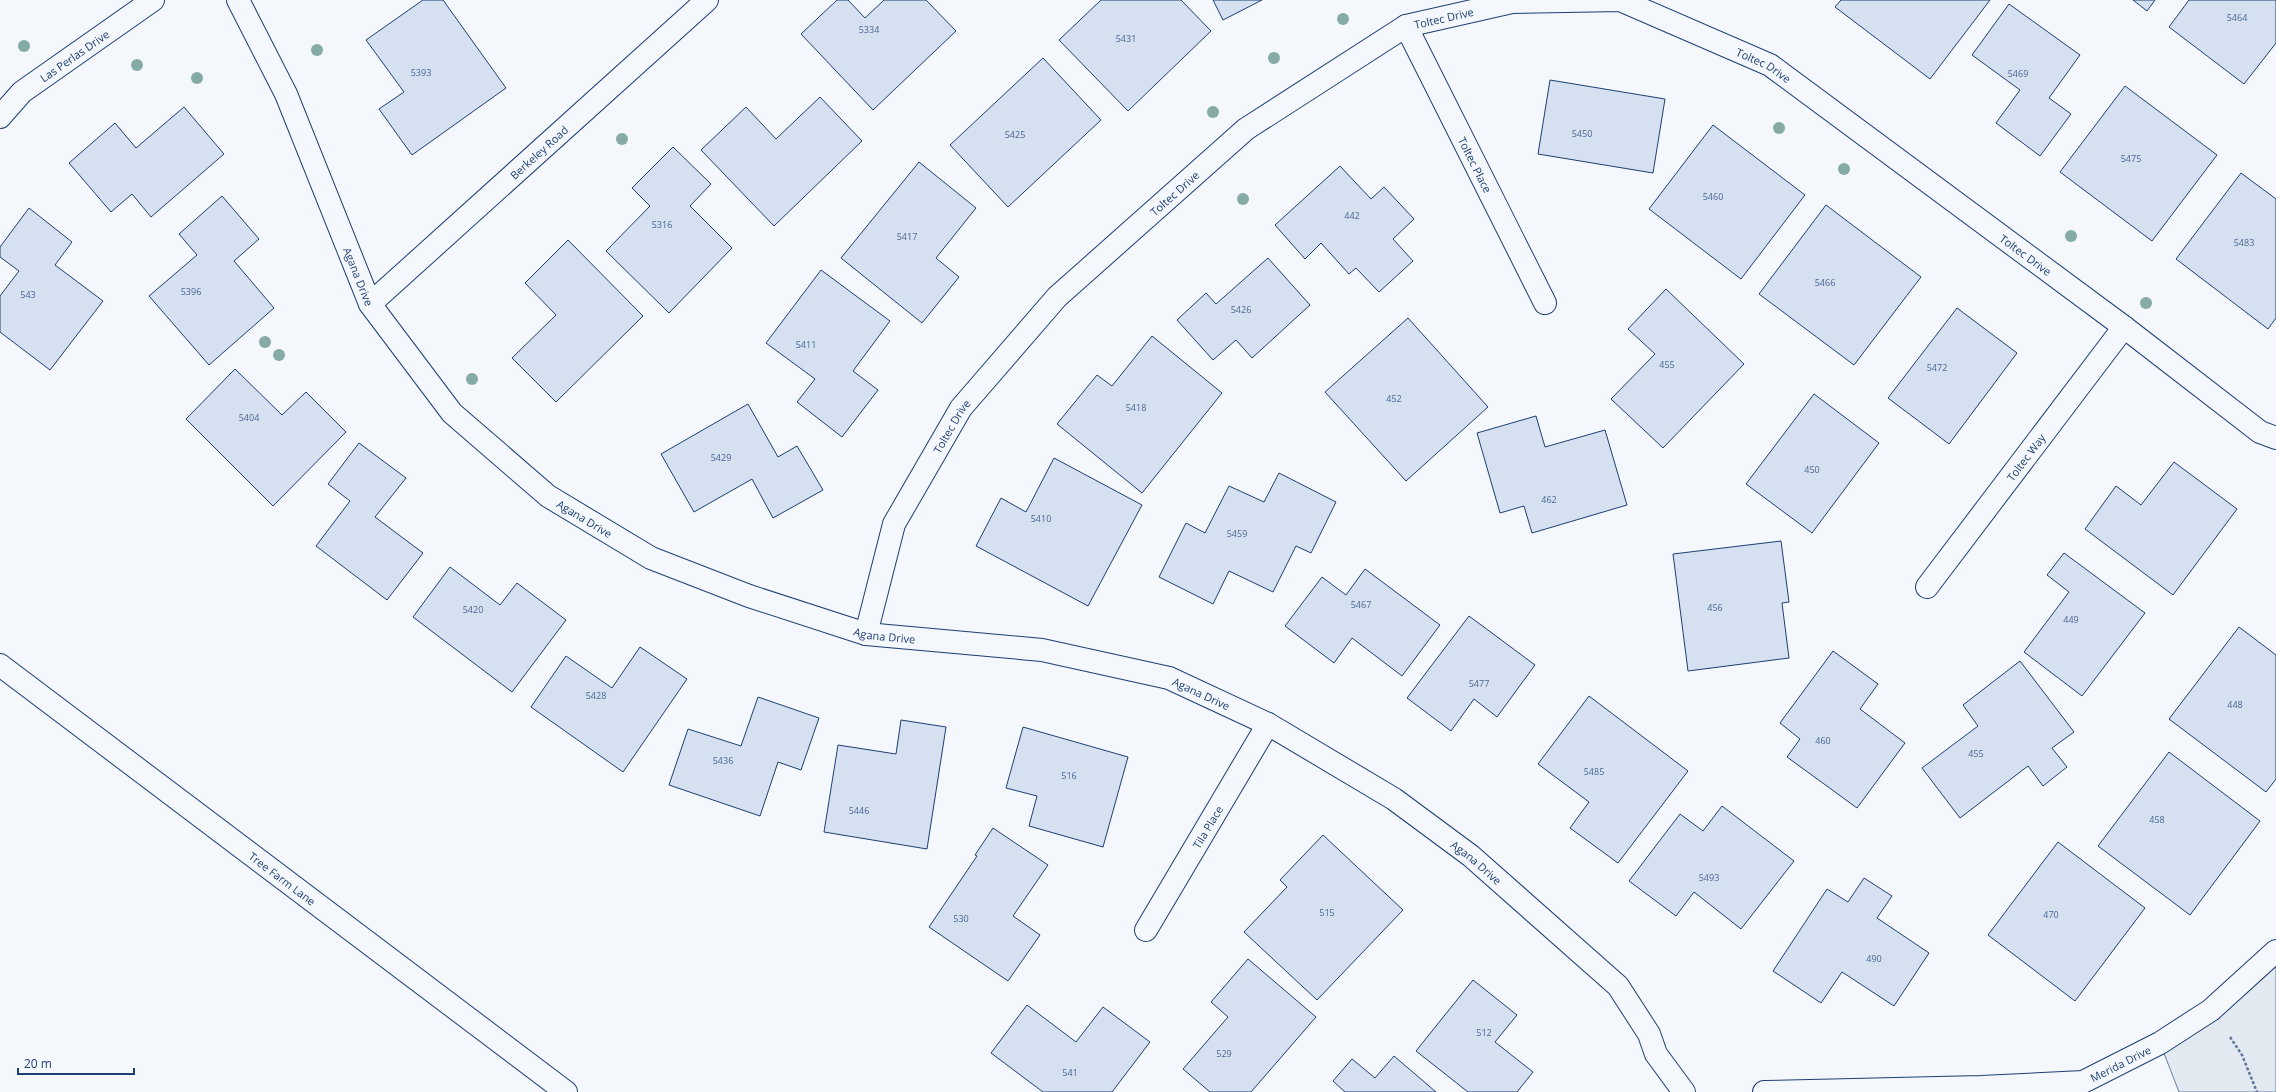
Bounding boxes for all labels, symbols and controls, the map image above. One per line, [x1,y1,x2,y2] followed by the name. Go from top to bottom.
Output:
[1412,3,1475,31] street label: Toltec Drive
[2227,11,2247,24] house number: 5464
[859,23,879,36] house number: 5334
[37,26,112,85] street label: Las Perlas Drive
[1116,32,1136,45] house number: 5431
[1734,44,1794,86] street label: Toltec Drive
[411,66,431,79] house number: 5393
[2008,67,2028,80] house number: 5469
[506,122,571,182] street label: Berkeley Road
[1572,127,1592,140] house number: 5450
[1005,128,1025,141] house number: 5425
[1455,134,1496,195] street label: Toltec Place
[2121,152,2141,165] house number: 5475
[1147,167,1202,219] street label: Toltec Drive
[1703,190,1723,203] house number: 5460
[1344,209,1360,222] house number: 442
[652,218,672,231] house number: 5316
[897,230,917,243] house number: 5417
[1997,230,2055,279] street label: Toltec Drive
[2234,236,2254,249] house number: 5483
[341,245,377,308] street label: Agana Drive
[1815,276,1835,289] house number: 5466
[181,285,201,298] house number: 5396
[20,288,36,301] house number: 543
[1231,303,1251,316] house number: 5426
[796,338,816,351] house number: 5411
[1659,358,1675,371] house number: 455
[1927,361,1947,374] house number: 5472
[1386,392,1402,405] house number: 452
[929,396,973,456] street label: Toltec Drive
[1126,401,1146,414] house number: 5418
[239,411,259,424] house number: 5404
[2003,430,2048,484] street label: Toltec Way
[711,451,731,464] house number: 5429
[1804,463,1820,476] house number: 450
[1541,493,1557,506] house number: 462
[554,496,615,541] street label: Agana Drive
[1031,512,1051,525] house number: 5410
[1227,527,1247,540] house number: 5459
[1351,598,1371,611] house number: 5467
[1707,601,1723,614] house number: 456
[463,603,483,616] house number: 5420
[2063,613,2079,626] house number: 449
[852,623,916,646] street label: Agana Drive
[1170,673,1233,713] street label: Agana Drive
[1469,677,1489,690] house number: 5477
[586,689,606,702] house number: 5428
[2227,698,2243,711] house number: 448
[1815,734,1831,747] house number: 460
[1968,747,1984,760] house number: 455
[713,754,733,767] house number: 5436
[1584,765,1604,778] house number: 5485
[1061,769,1077,782] house number: 516
[1189,802,1226,851] street label: Tila Place
[849,804,869,817] house number: 5446
[2149,813,2165,826] house number: 458
[1448,837,1505,888] street label: Agana Drive
[246,848,319,908] street label: Tree Farm Lane
[1699,871,1719,884] house number: 5493
[1319,906,1335,919] house number: 515
[2043,908,2059,921] house number: 470
[953,912,969,925] house number: 530
[1866,952,1882,965] house number: 490
[1476,1026,1492,1039] house number: 512
[2087,1041,2153,1085] street label: Merida Drive
[1216,1047,1232,1060] house number: 529
[18,1050,134,1076] scale bar
[24,1055,52,1072] text: 20 m
[1062,1066,1078,1079] house number: 541

